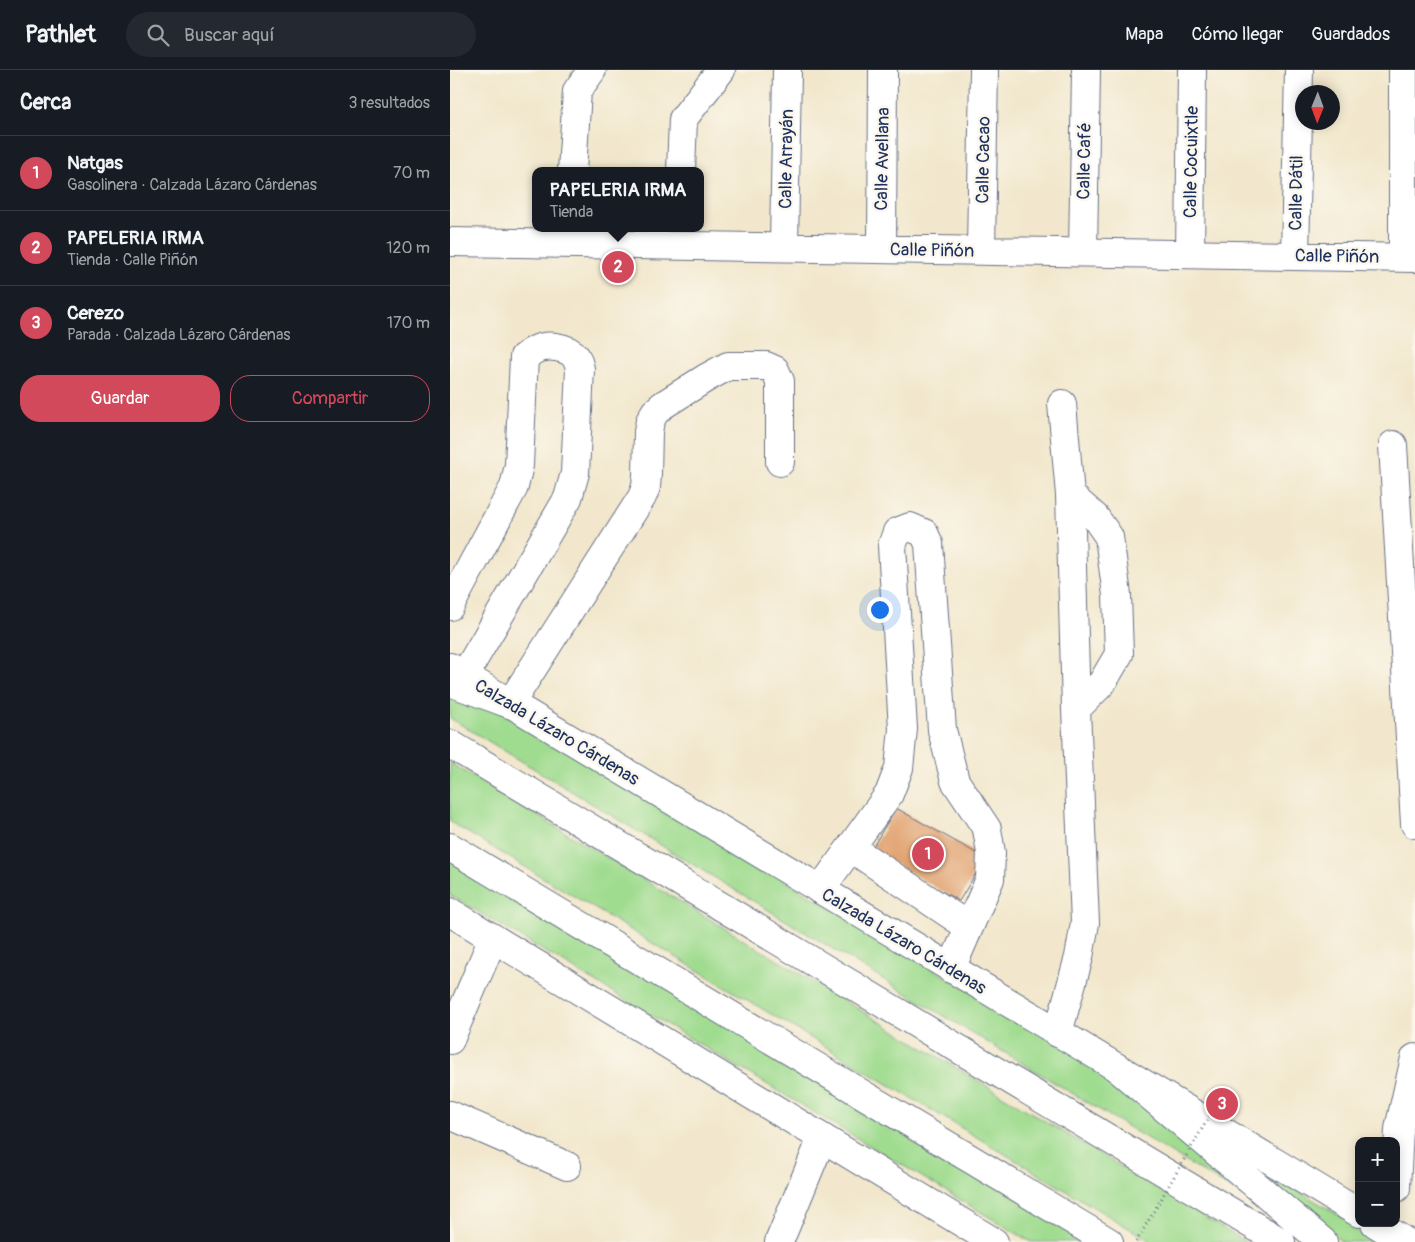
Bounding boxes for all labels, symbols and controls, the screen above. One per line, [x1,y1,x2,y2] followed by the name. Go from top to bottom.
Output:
[126,12,476,57] search box
[25,20,96,49] text: Pathlet
[144,21,172,49] icon: search
[184,23,275,47] text: Buscar aquí
[1125,23,1163,46] text: Mapa
[1191,23,1283,46] text: Cómo llegar
[1311,23,1390,46] text: Guardados
[1295,85,1340,130] north arrow
[20,89,71,116] text: Cerca
[348,93,430,113] text: 3 resultados
[1179,105,1204,218] street label: Calle Cocuixtle
[870,107,895,211] street label: Calle Avellana
[774,109,799,209] street label: Calle Arrayán
[971,116,996,204] street label: Calle Cacao
[1072,122,1097,200] street label: Calle Café
[67,151,123,175] text: Natgas
[1284,155,1309,231] street label: Calle Dátil
[33,163,39,183] text: 1
[393,163,430,183] text: 70 m
[532,167,704,232] popup
[67,175,317,195] text: Gasolinera · Calzada Lázaro Cárdenas
[550,178,686,202] text: PAPELERIA IRMA
[550,202,593,222] text: Tienda
[67,226,204,250] text: PAPELERIA IRMA
[32,238,40,258] text: 2
[386,238,430,258] text: 120 m
[890,238,974,263] street label: Calle Piñón
[1295,244,1379,269] street label: Calle Piñón
[602,248,634,286] pin: 2
[67,250,198,270] text: Tienda · Calle Piñón
[67,301,124,325] text: Cerezo
[32,313,40,333] text: 3
[387,313,430,333] text: 170 m
[67,325,291,345] text: Parada · Calzada Lázaro Cárdenas
[20,375,220,422] button: Guardar
[230,375,430,422] button: Compartir
[867,597,893,623] your location
[470,674,643,791] street label: Calzada Lázaro Cárdenas
[912,835,944,873] pin: 1
[817,883,990,1000] street label: Calzada Lázaro Cárdenas
[1206,1085,1238,1123] pin: 3
[1355,1137,1400,1227] map controls
[1355,1137,1400,1182] button: +
[1355,1182,1400,1227] button: −

